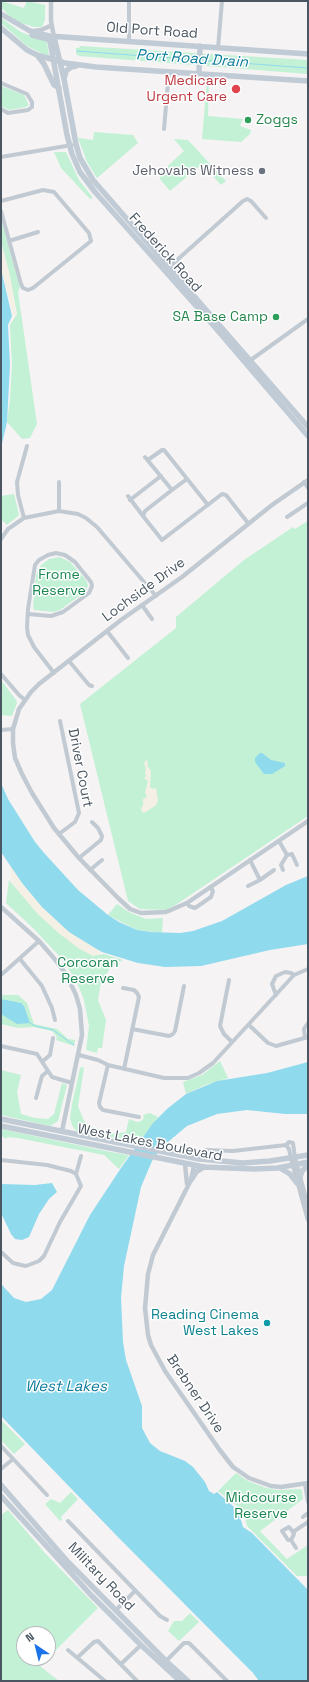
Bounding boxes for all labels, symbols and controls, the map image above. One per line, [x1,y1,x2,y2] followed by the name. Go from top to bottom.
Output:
[106,19,198,43] street label: Old Port Road
[136,46,248,72] water label: Port Road Drain
[147,73,227,106] place label: Medicare Urgent Care
[230,83,242,95] marker: Medicare Urgent Care
[256,112,298,128] place label: Zoggs
[243,115,253,125] marker: Zoggs
[132,163,254,179] place label: Jehovahs Witness
[257,166,267,176] marker: Jehovahs Witness
[125,210,205,296] street label: Frederick Road
[172,309,268,325] place label: SA Base Camp
[271,312,281,322] marker: SA Base Camp
[99,554,189,626] street label: Lochside Drive
[32,567,86,600] park label: Frome Reserve
[64,727,96,809] street label: Driver Court
[57,955,119,988] park label: Corcoran Reserve
[76,1121,224,1165] street label: West Lakes Boulevard
[151,1307,259,1340] place label: Reading Cinema West Lakes
[262,1318,272,1328] marker: Reading Cinema West Lakes
[163,1352,227,1436] street label: Brebner Drive
[25,1378,107,1396] water label: West Lakes
[226,1490,296,1522] park label: Midcourse Reserve
[64,1539,138,1615] street label: Military Road
[16,1626,56,1666] north arrow
[23,1629,37,1645] text: N

